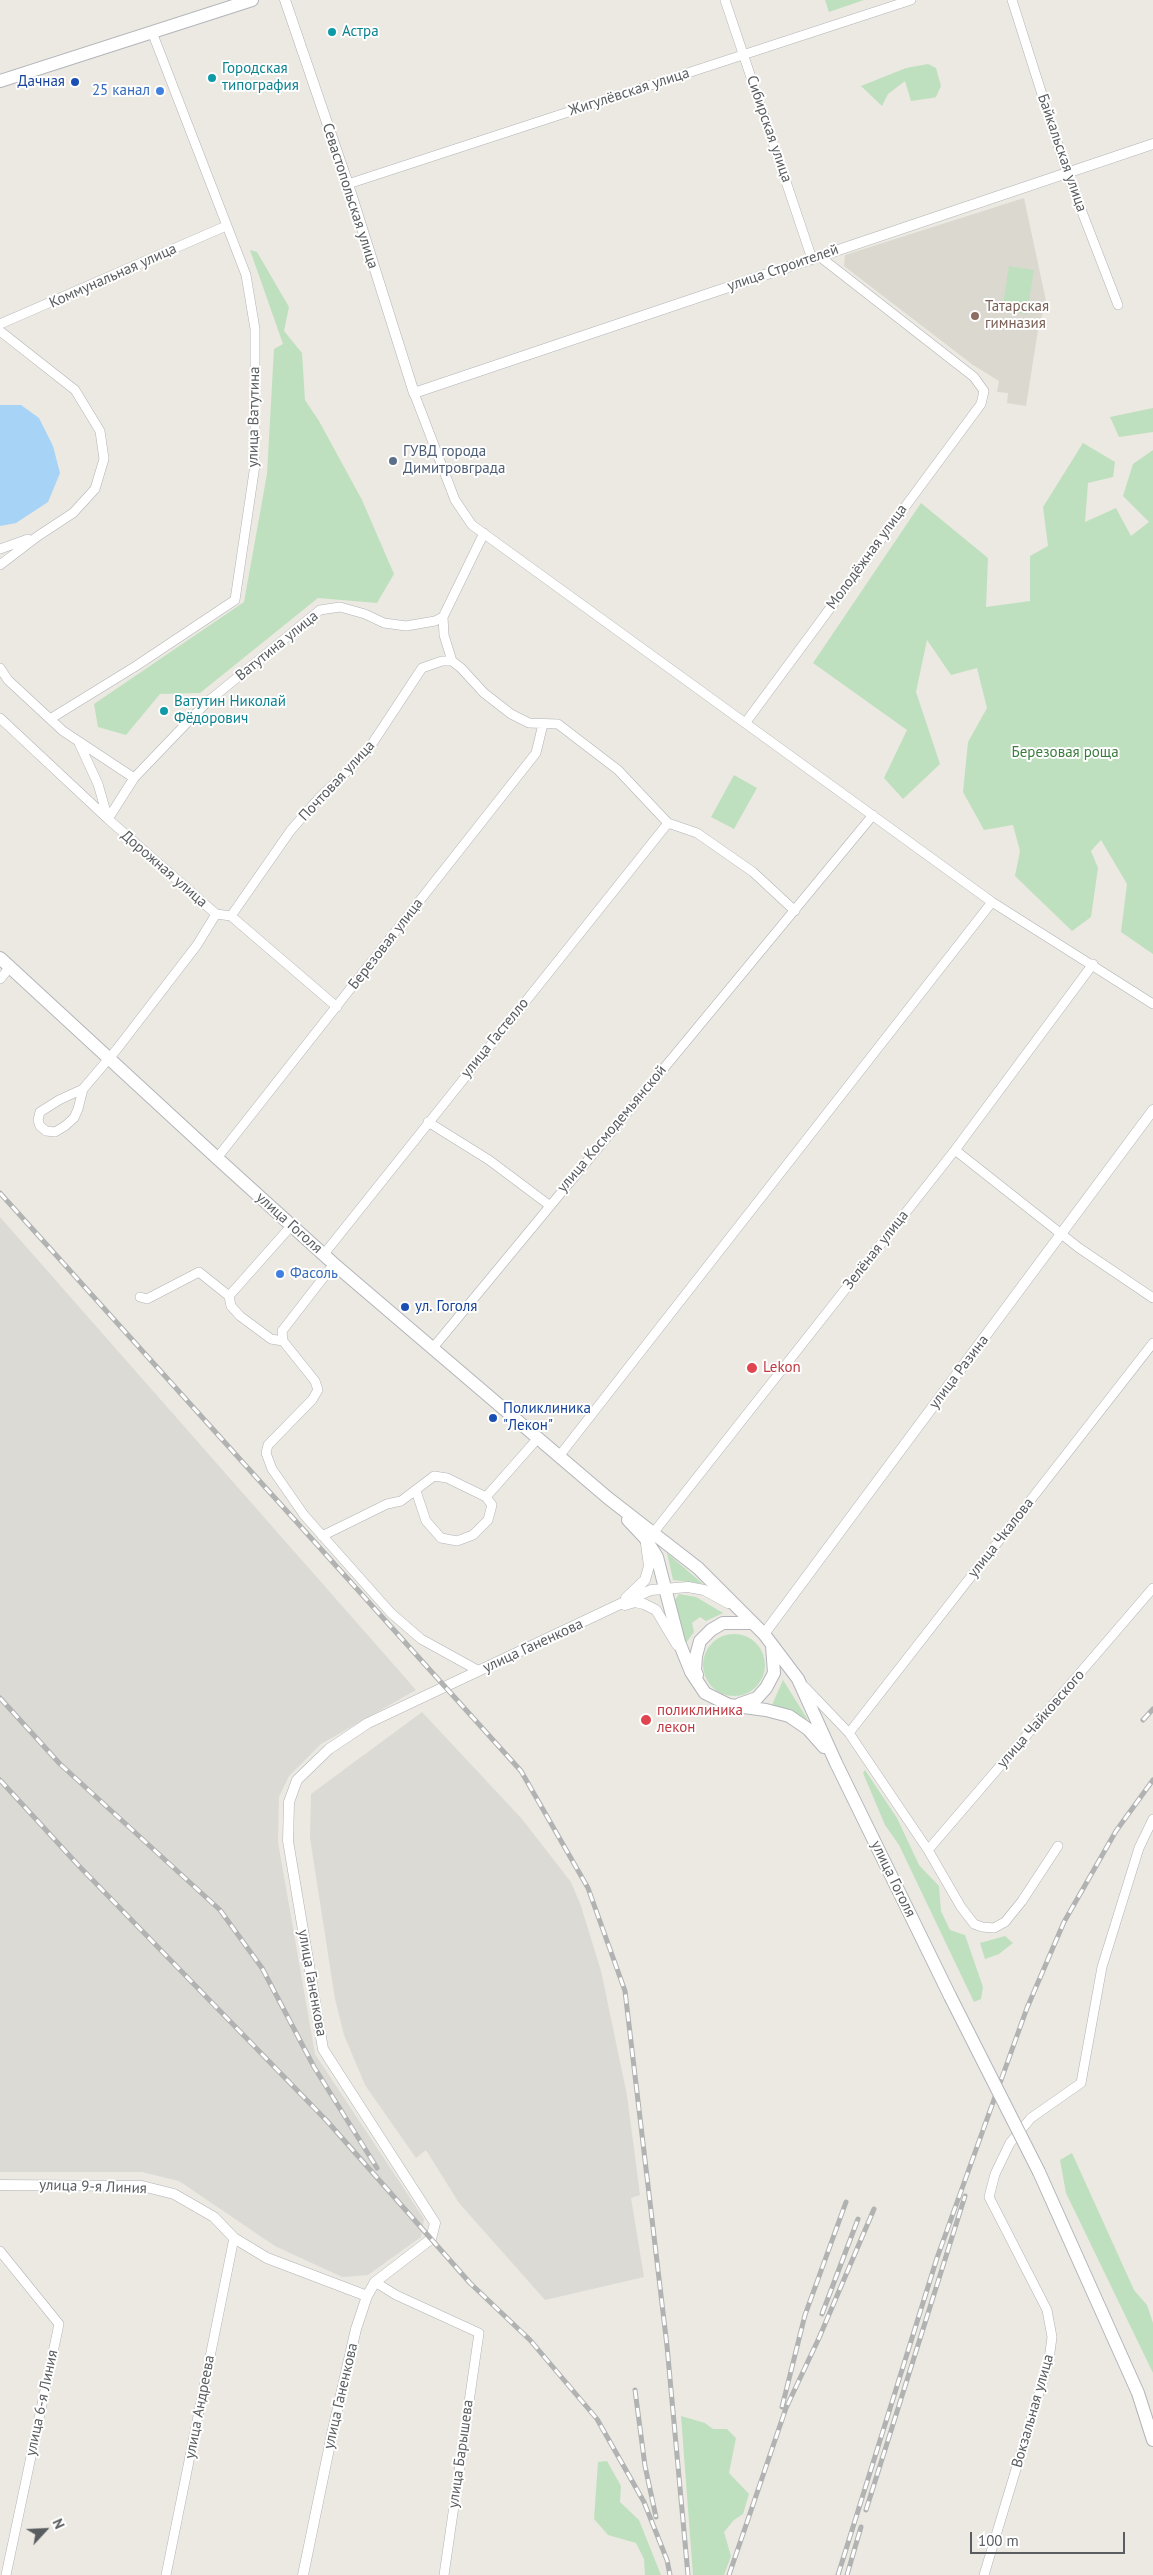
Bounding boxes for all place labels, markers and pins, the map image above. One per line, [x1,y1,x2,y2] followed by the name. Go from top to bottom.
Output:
[342,23,379,41] place label: Астра
[326,26,338,38] marker: Астра
[222,60,299,95] place label: Городская типография
[206,72,218,84] marker: Городская типография
[18,73,65,91] place label: Дачная
[69,76,81,88] marker: Дачная
[92,82,150,100] place label: 25 канал
[154,85,166,97] marker: 25 канал
[985,298,1049,333] place label: Татарская гимназия
[969,310,981,322] marker: Татарская гимназия
[403,443,505,478] place label: ГУВД города Димитровграда
[387,455,399,467] marker: ГУВД города Димитровграда
[174,693,286,728] place label: Ватутин Николай Фёдорович
[158,705,170,717] marker: Ватутин Николай Фёдорович
[290,1265,338,1283] place label: Фасоль
[274,1268,286,1280] marker: Фасоль
[415,1298,477,1316] place label: ул. Гоголя
[399,1301,411,1313] marker: ул. Гоголя
[763,1359,801,1377] place label: Lekon
[745,1361,759,1375] marker: Lekon
[503,1400,591,1435] place label: Поликлиника "Лекон"
[487,1412,499,1424] marker: Поликлиника "Лекон"
[657,1702,743,1737] place label: поликлиника лекон
[639,1713,653,1727] marker: поликлиника лекон

